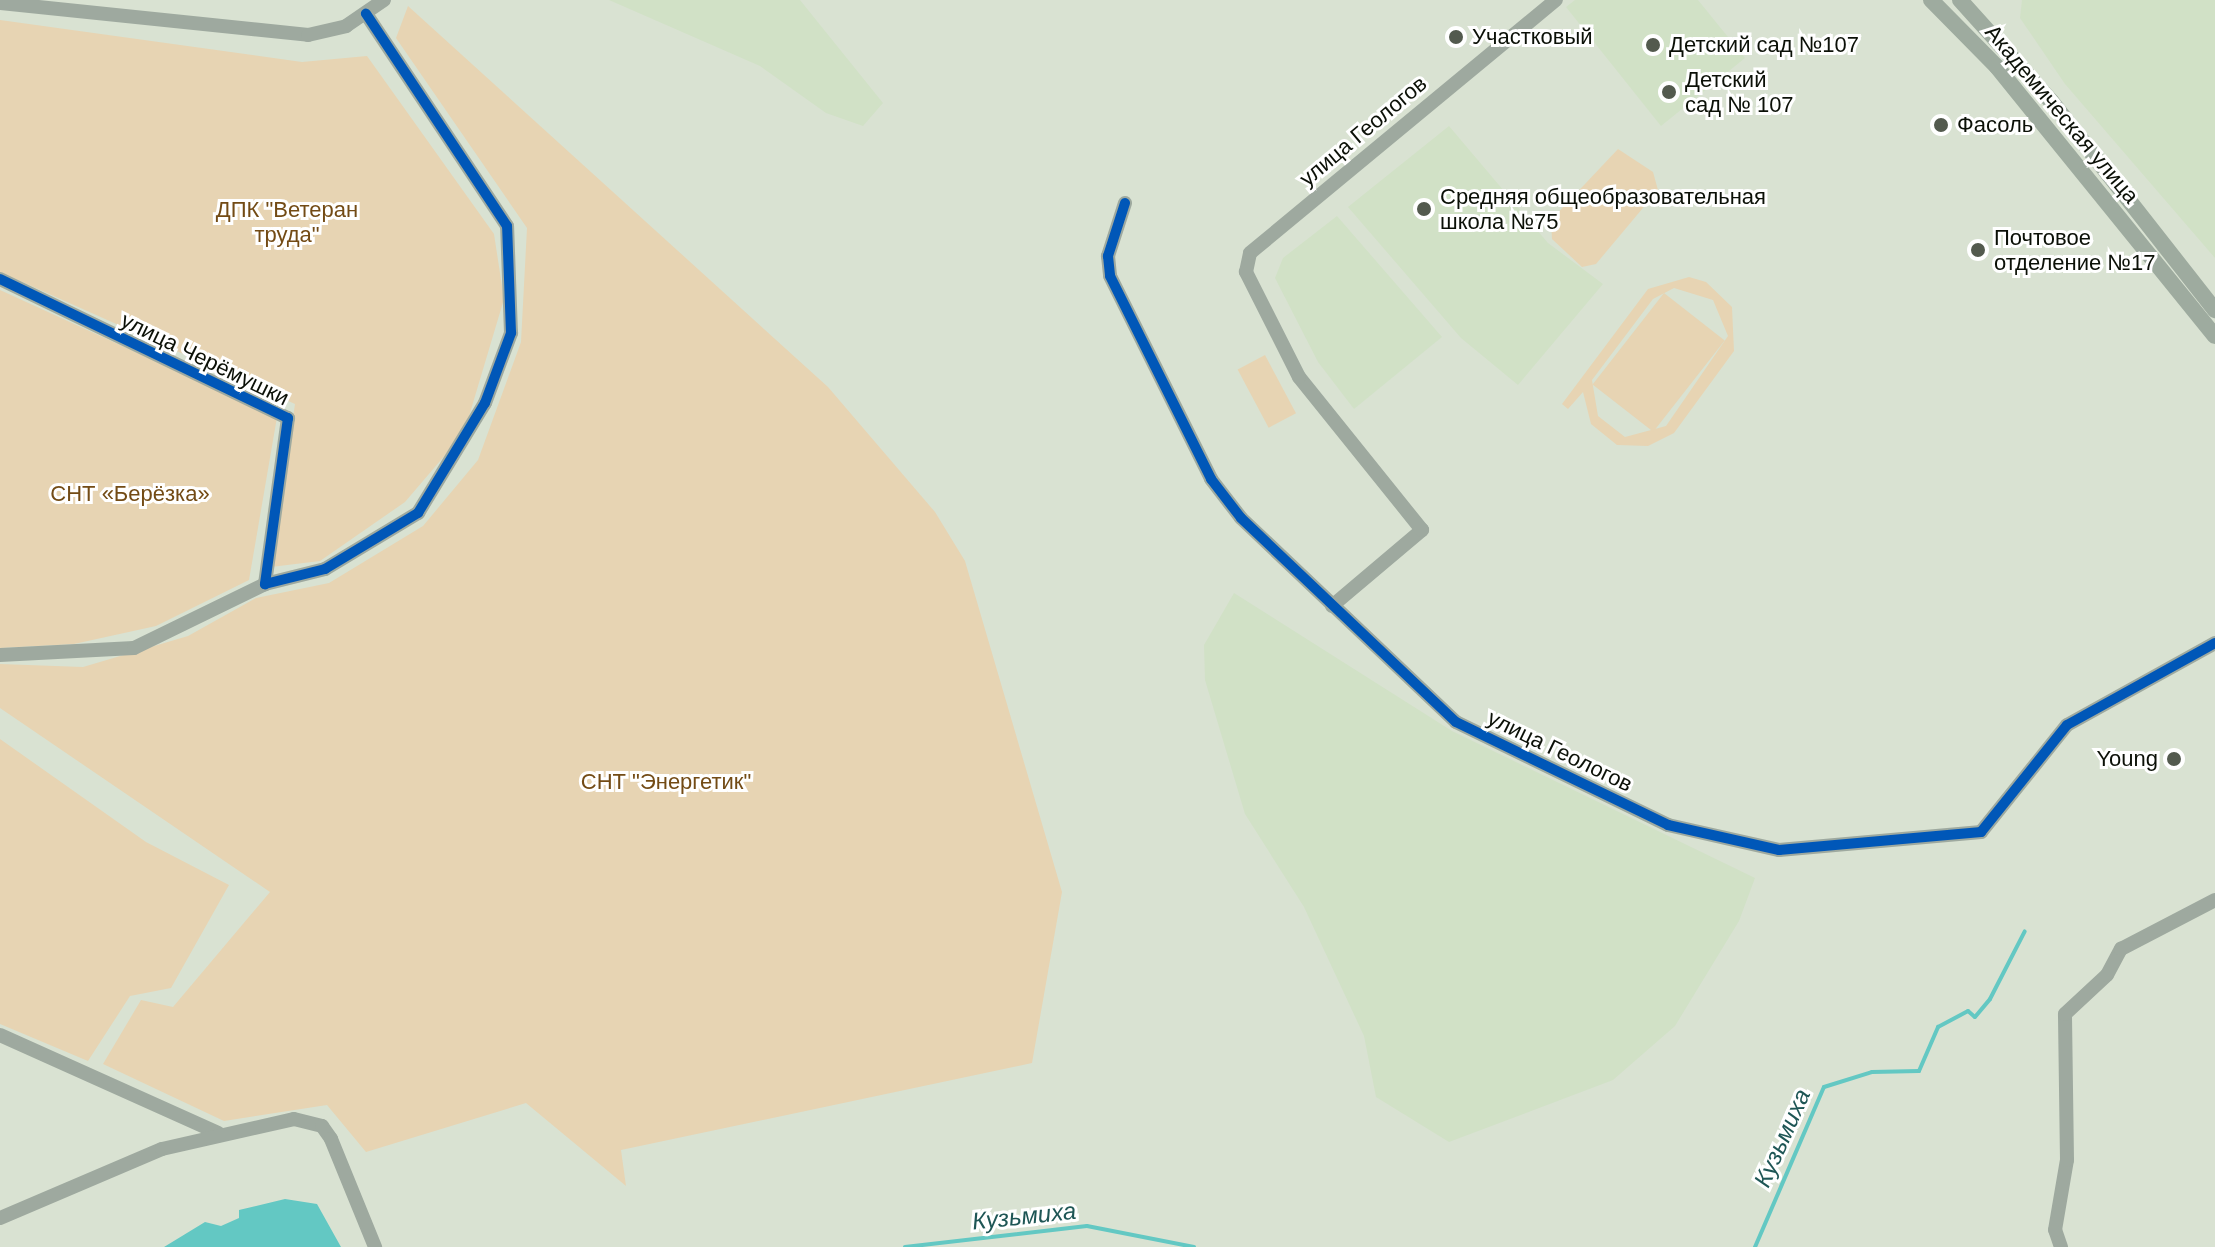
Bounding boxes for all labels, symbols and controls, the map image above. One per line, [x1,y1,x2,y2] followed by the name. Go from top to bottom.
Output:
[1980,19,2144,209] street label: Академическая улица
[1472,24,1593,50] place label: Участковый
[1447,28,1465,46] marker: Участковый
[1669,32,1859,58] place label: Детский сад №107
[1644,36,1662,54] marker: Детский сад №107
[1685,66,1794,118] place label: Детский сад № 107
[1294,70,1432,192] street label: улица Геологов
[1660,83,1678,101] marker: Детский сад № 107
[1957,112,2033,138] place label: Фасоль
[1932,116,1950,134] marker: Фасоль
[1440,183,1766,234] place label: Средняя общеобразовательная школа №75
[216,196,358,248] park label: ДПК "Ветеран труда"
[1415,200,1433,218] marker: Средняя общеобразовательная школа №75
[1994,224,2155,276] place label: Почтовое отделение №17
[1969,241,1987,259] marker: Почтовое отделение №17
[117,307,293,411] street label: улица Черёмушки
[50,481,210,507] park label: СНТ «Берёзка»
[1483,705,1637,797] street label: улица Геологов
[2096,746,2158,772] place label: Young
[2165,750,2183,768] marker: Young
[581,769,751,795] park label: СНТ "Энергетик"
[1748,1084,1816,1192] water label: Кузьмиха
[971,1196,1077,1236] water label: Кузьмиха

